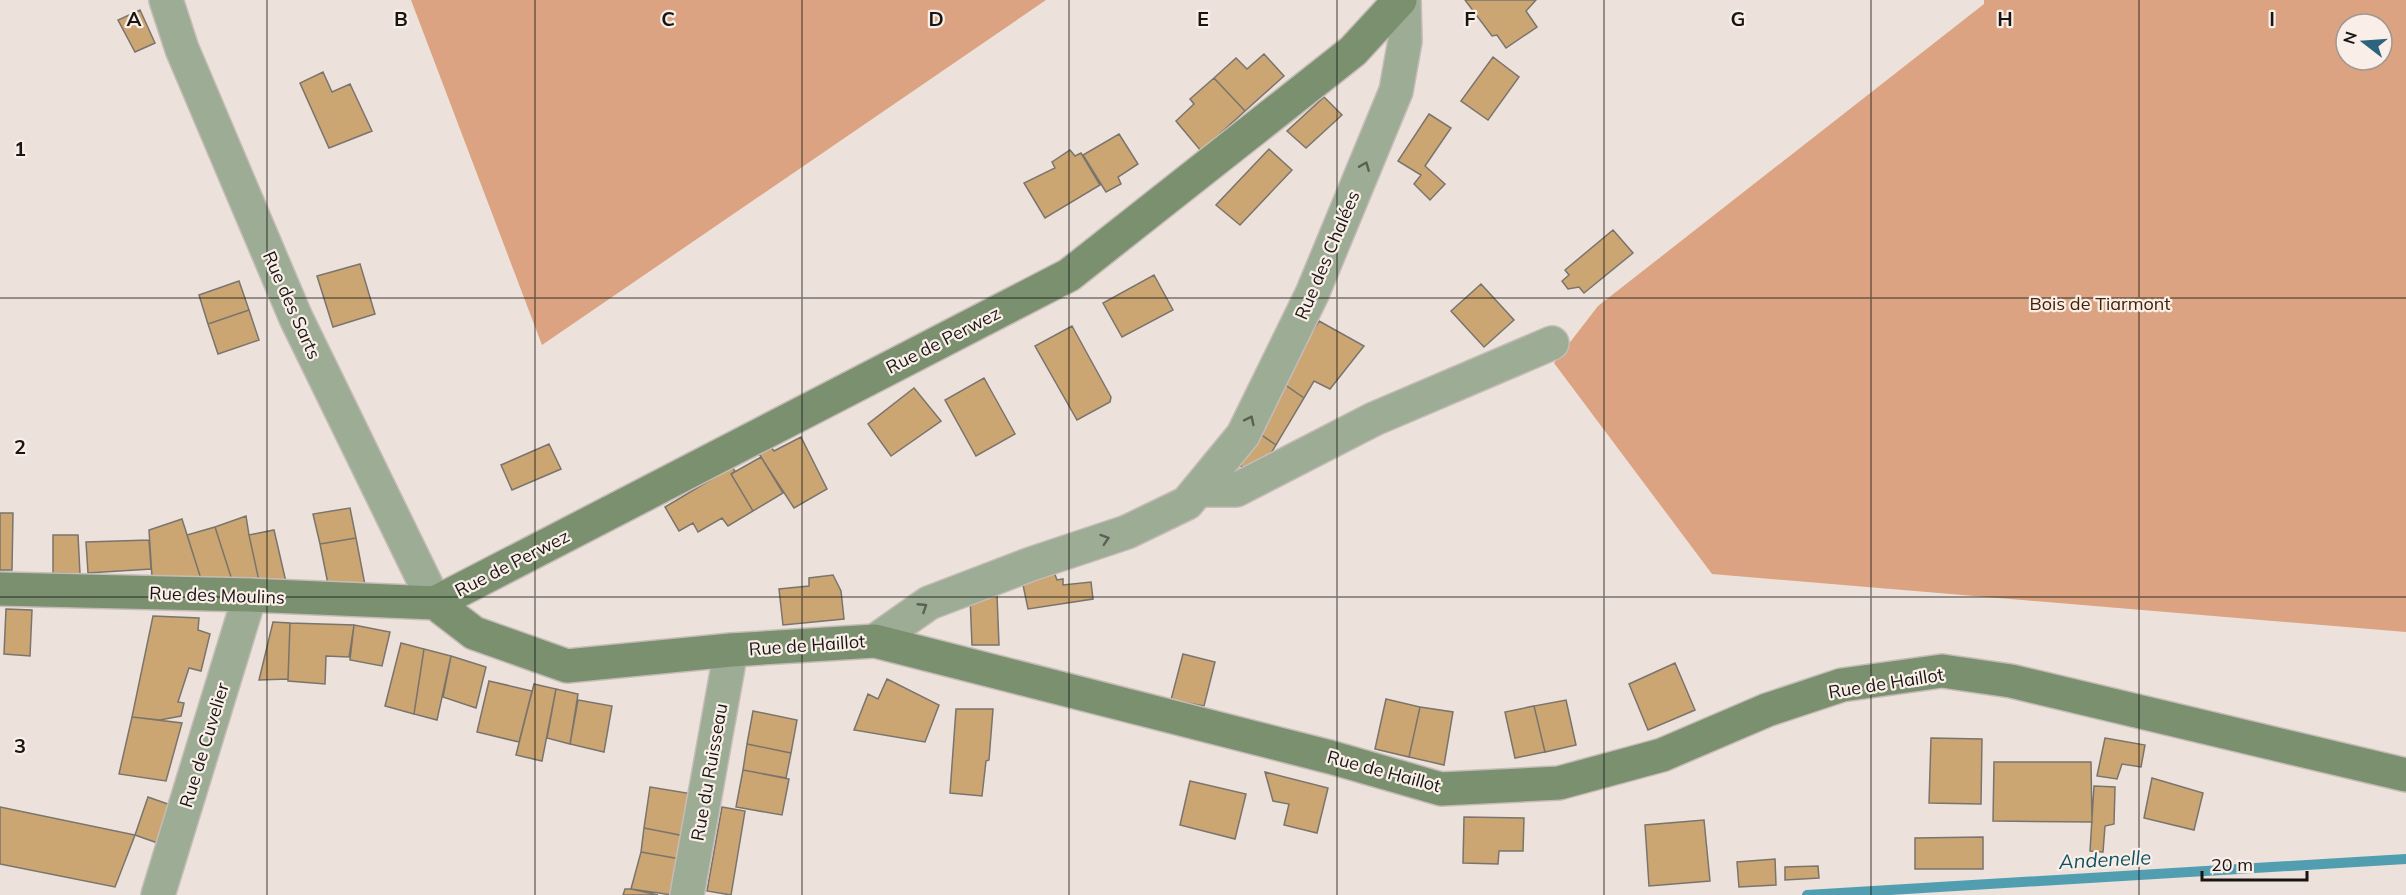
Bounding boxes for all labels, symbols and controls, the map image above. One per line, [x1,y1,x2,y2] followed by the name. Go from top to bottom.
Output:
[127,6,142,31] text: A
[394,6,408,31] text: B
[661,6,675,31] text: C
[928,6,944,31] text: D
[1197,6,1209,31] text: E
[1464,6,1476,31] text: F
[1731,6,1745,31] text: G
[1997,6,2013,31] text: H
[2269,6,2275,31] text: I
[2334,12,2394,72] north arrow
[2338,29,2361,46] text: N
[14,136,26,161] text: 1
[1358,161,1370,172] one-way arrow
[1289,187,1365,323] street label: Rue des Chalées
[258,247,326,363] street label: Rue des Sarts
[2029,292,2171,315] park label: Bois de Tiarmont
[882,301,1004,379] street label: Rue de Perwez
[1243,415,1255,426] one-way arrow
[14,434,26,459] text: 2
[451,524,573,602] street label: Rue de Perwez
[1099,534,1110,547] one-way arrow
[149,581,285,609] street label: Rue des Moulins
[917,603,927,615] one-way arrow
[748,629,866,661] street label: Rue de Haillot
[1827,663,1945,703] street label: Rue de Haillot
[174,679,234,810] street label: Rue de Cuvelier
[686,701,732,843] street label: Rue du Ruisseau
[14,733,26,758] text: 3
[1325,745,1443,797] street label: Rue de Haillot
[2057,844,2152,874] water label: Andenelle
[2202,844,2307,882] scale bar
[2211,853,2253,876] text: 20 m

